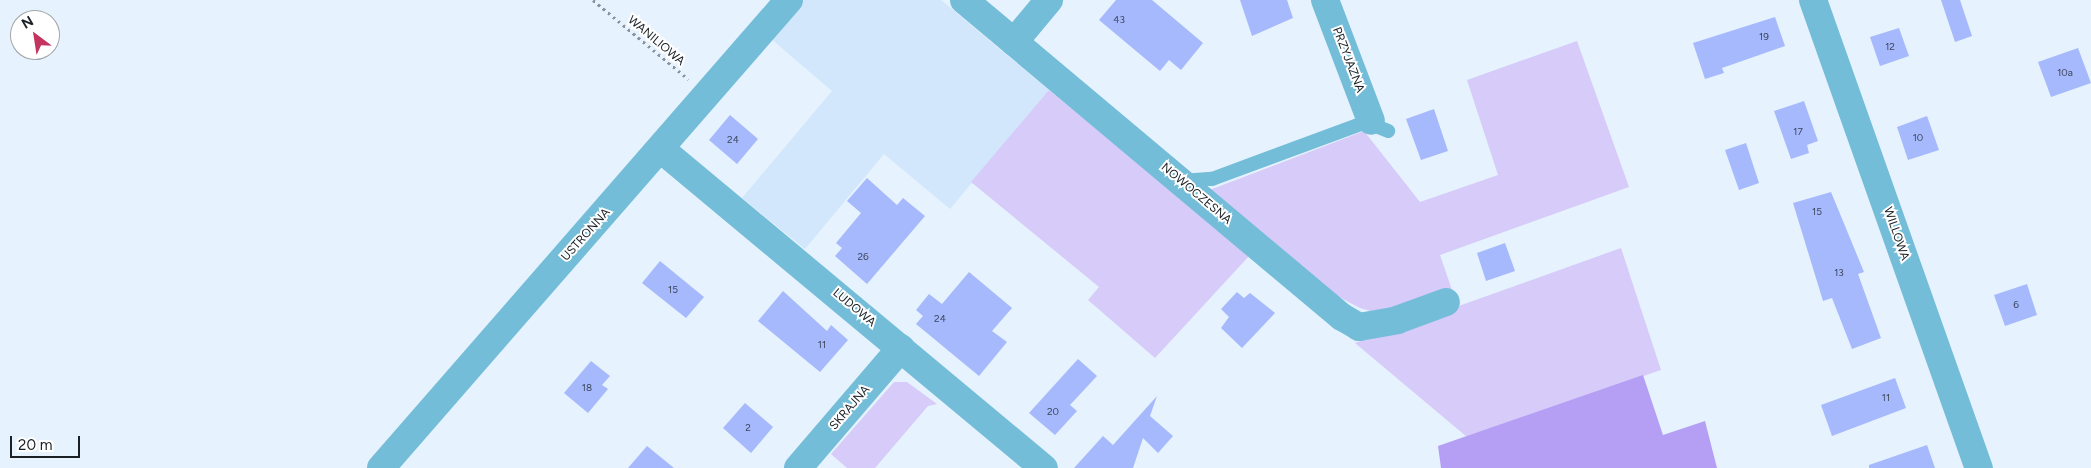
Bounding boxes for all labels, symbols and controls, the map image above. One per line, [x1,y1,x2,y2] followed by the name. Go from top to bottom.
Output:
[10,10,60,60] north arrow
[19,13,37,33] text: N
[625,13,687,69] street label: WANILIOWA
[1113,14,1125,26] house number: 43
[1329,25,1367,95] street label: PRZYJAZNA
[1759,31,1769,43] house number: 19
[1885,41,1895,53] house number: 12
[2057,67,2073,79] house number: 10a
[1793,126,1803,138] house number: 17
[1913,132,1923,144] house number: 10
[727,134,739,146] house number: 24
[1158,160,1234,228] street label: NOWOCZESNA
[1880,205,1912,263] street label: WILLOWA
[559,206,613,264] street label: USTRONNA
[1812,206,1822,218] house number: 15
[857,251,869,263] house number: 26
[1834,267,1844,279] house number: 13
[668,284,678,296] house number: 15
[830,286,878,330] street label: LUDOWA
[2013,299,2019,311] house number: 6
[934,313,946,325] house number: 24
[818,339,826,351] house number: 11
[582,382,592,394] house number: 18
[827,383,873,433] street label: SKRAJNA
[1882,392,1890,404] house number: 11
[1047,406,1059,418] house number: 20
[745,422,751,434] house number: 2
[12,426,82,458] scale bar
[18,436,52,454] text: 20 m

